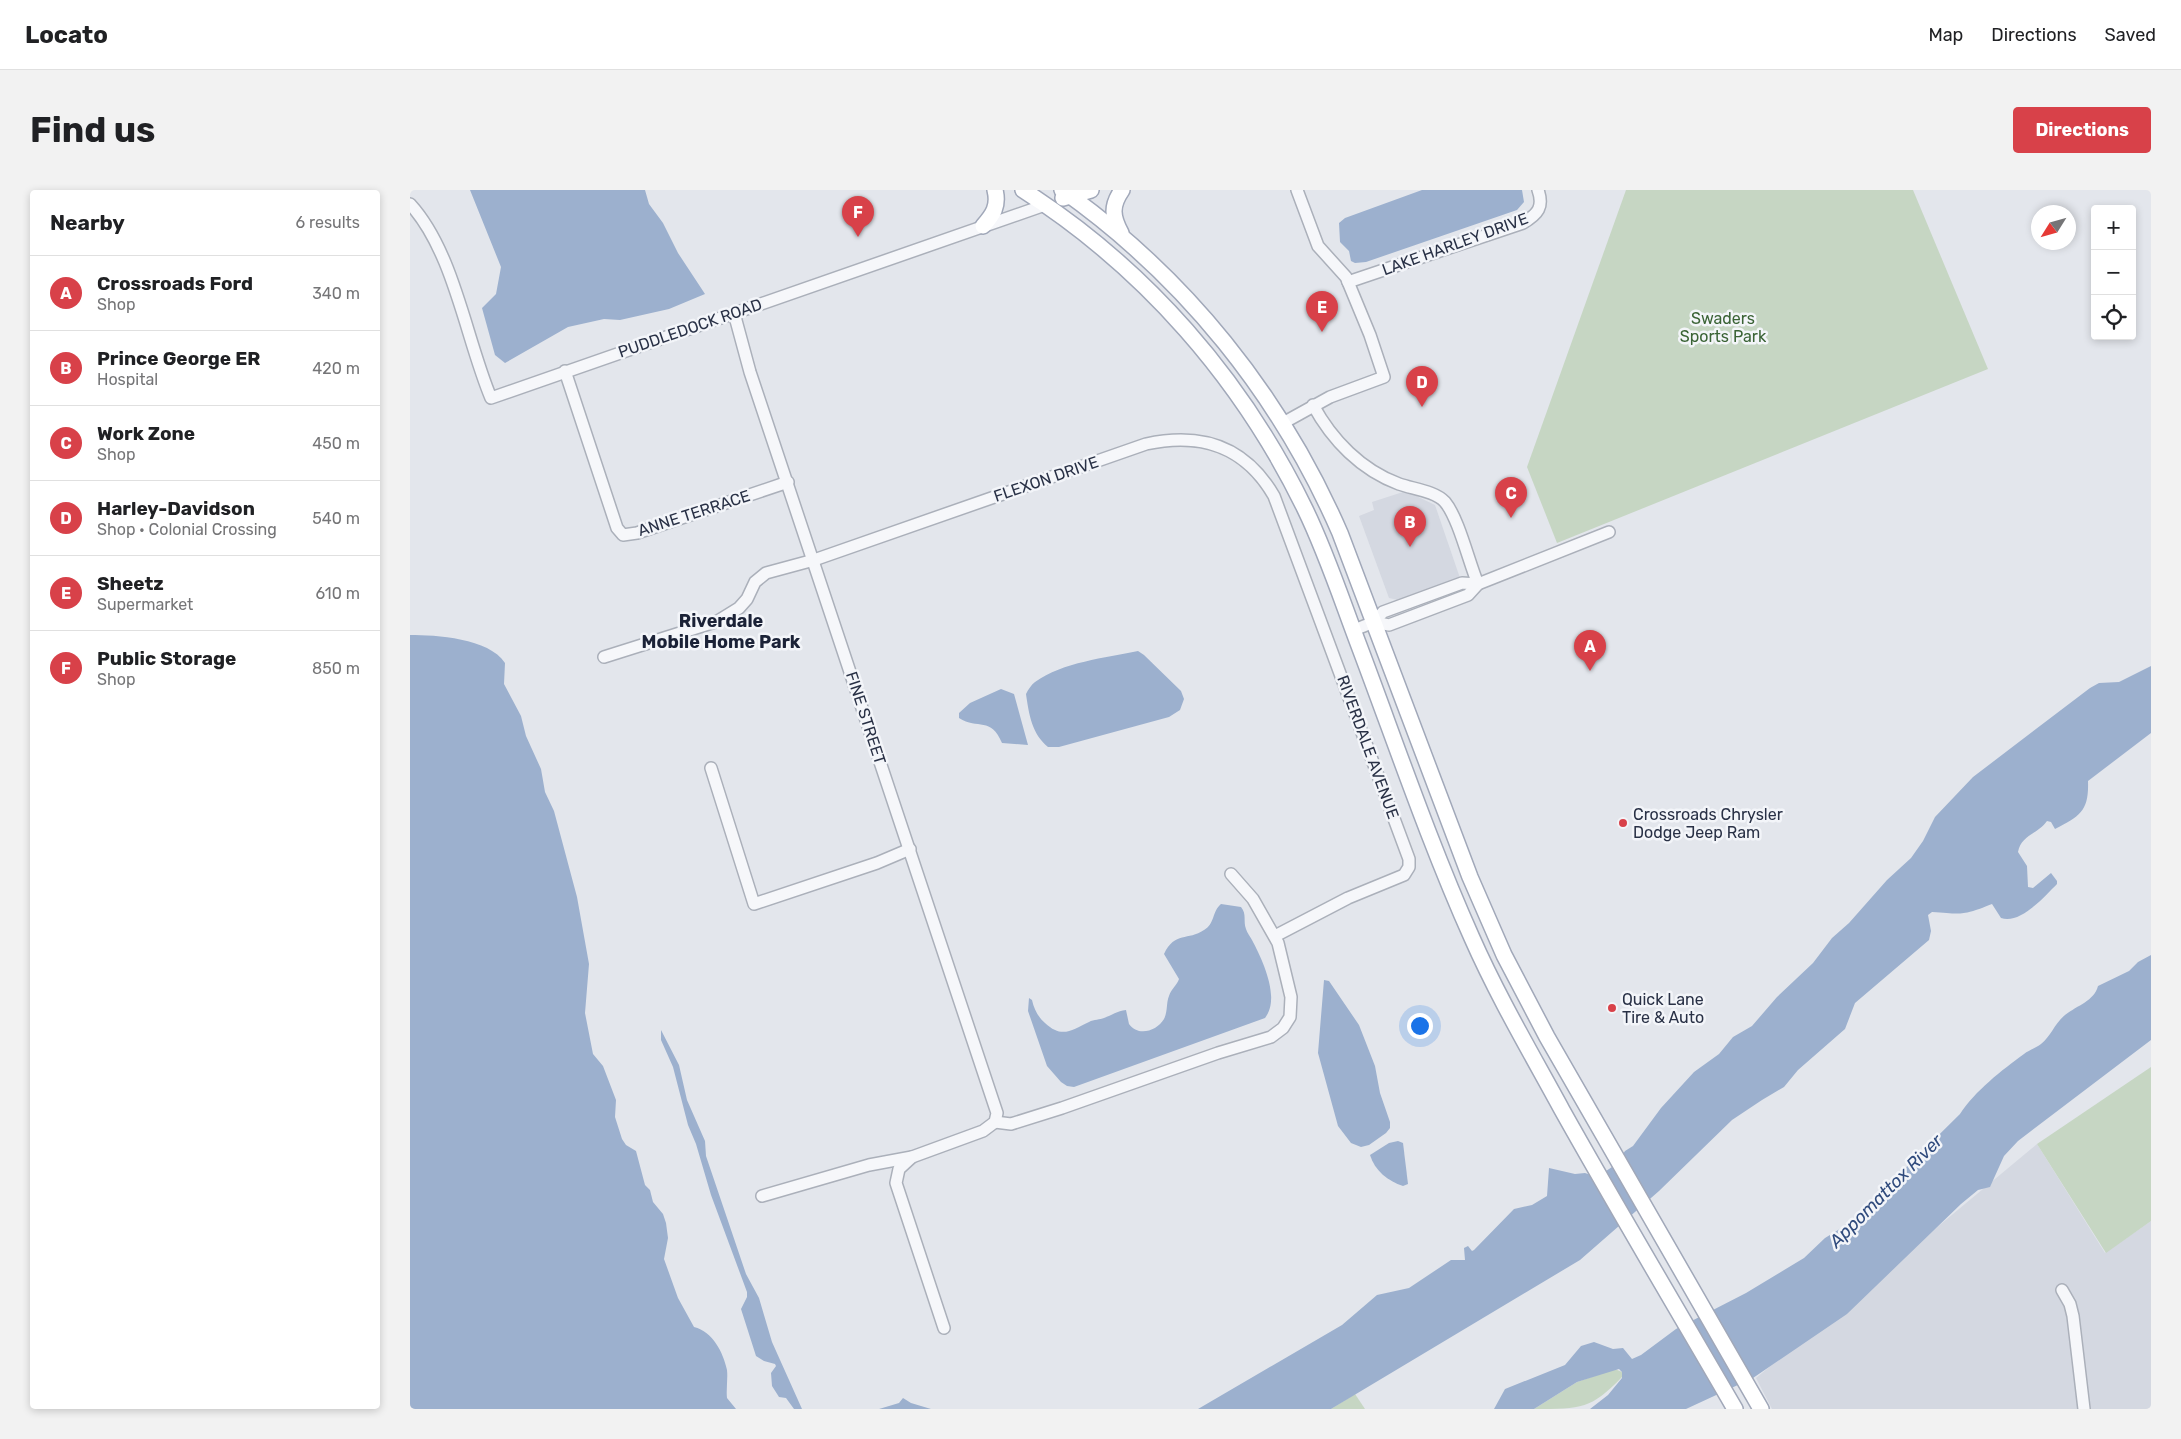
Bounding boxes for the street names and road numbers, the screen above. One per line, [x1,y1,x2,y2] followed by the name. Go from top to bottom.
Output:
[1379,209,1531,279] street label: LAKE HARLEY DRIVE
[616,294,764,362] street label: PUDDLEDOCK ROAD
[991,452,1101,506] street label: FLEXON DRIVE
[635,486,753,540] street label: ANNE TERRACE
[842,669,890,767] street label: FINE STREET
[1333,673,1403,821] street label: RIVERDALE AVENUE

